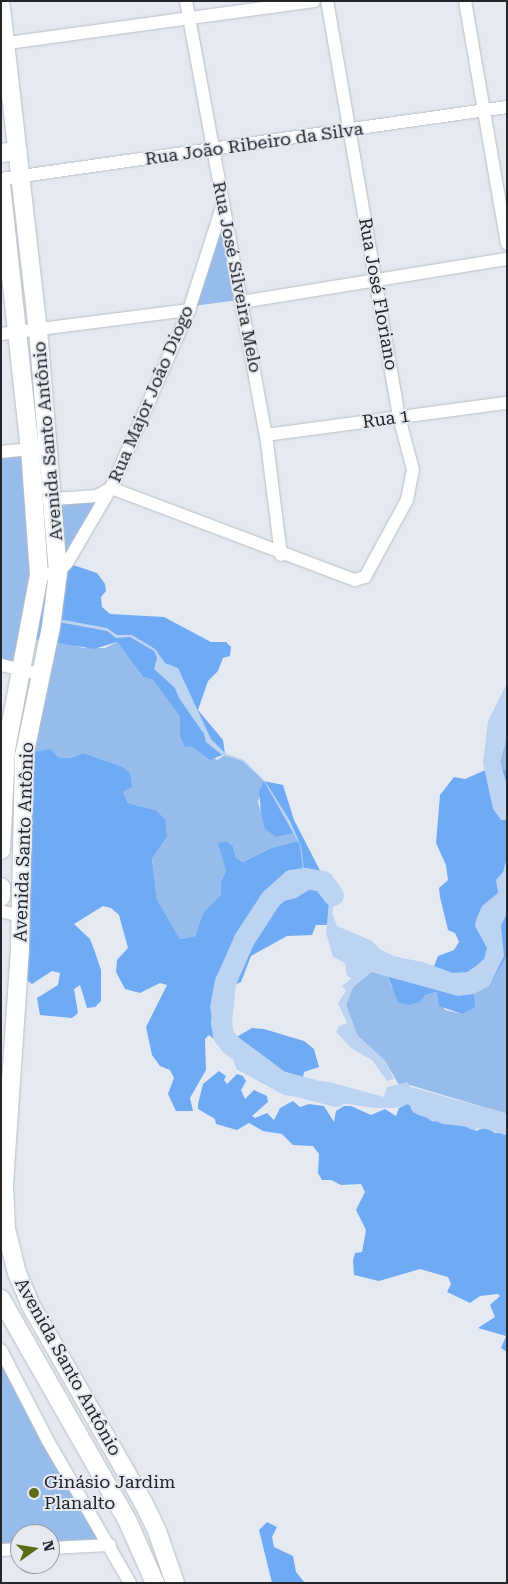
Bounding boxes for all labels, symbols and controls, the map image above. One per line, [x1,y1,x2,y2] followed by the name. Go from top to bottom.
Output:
[143,118,365,170] street label: Rua João Ribeiro da Silva
[208,179,266,375] street label: Rua José Silveira Melo
[354,216,402,372] street label: Rua José Floriano
[104,302,198,486] street label: Rua Major João Diogo
[29,340,67,542] street label: Avenida Santo Antônio
[361,405,411,433] street label: Rua 1
[10,742,38,942] street label: Avenida Santo Antônio
[10,1274,126,1460] street label: Avenida Santo Antônio
[44,1472,175,1515] place label: Ginásio Jardim Planalto
[28,1487,40,1499] marker: Ginásio Jardim Planalto
[10,1524,60,1574] north arrow
[40,1539,58,1553] text: N

